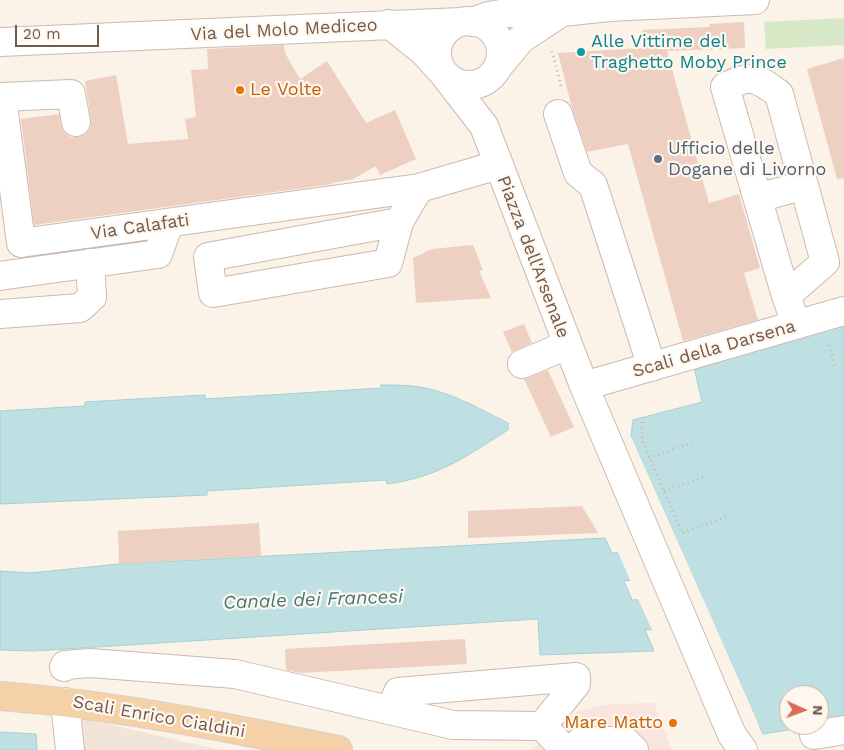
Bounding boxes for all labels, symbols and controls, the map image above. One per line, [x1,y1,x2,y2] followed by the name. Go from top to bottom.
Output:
[190,14,378,46] street label: Via del Molo Mediceo
[18,15,101,47] scale bar
[23,25,61,43] text: 20 m
[591,31,787,74] place label: Alle Vittime del Traghetto Moby Prince
[575,46,587,58] marker: Alle Vittime del Traghetto Moby Prince
[250,79,322,101] place label: Le Volte
[234,84,246,96] marker: Le Volte
[668,138,826,180] place label: Ufficio delle Dogane di Livorno
[652,153,664,165] marker: Ufficio delle Dogane di Livorno
[492,173,574,341] street label: Piazza dell'Arsenale
[89,209,191,245] street label: Via Calafati
[630,315,798,383] street label: Scali della Darsena
[223,585,403,615] water label: Canale dei Francesi
[779,685,829,735] north arrow
[71,691,247,743] street label: Scali Enrico Cialdini
[810,705,826,716] text: N
[564,712,663,734] place label: Mare Matto
[667,717,679,729] marker: Mare Matto

